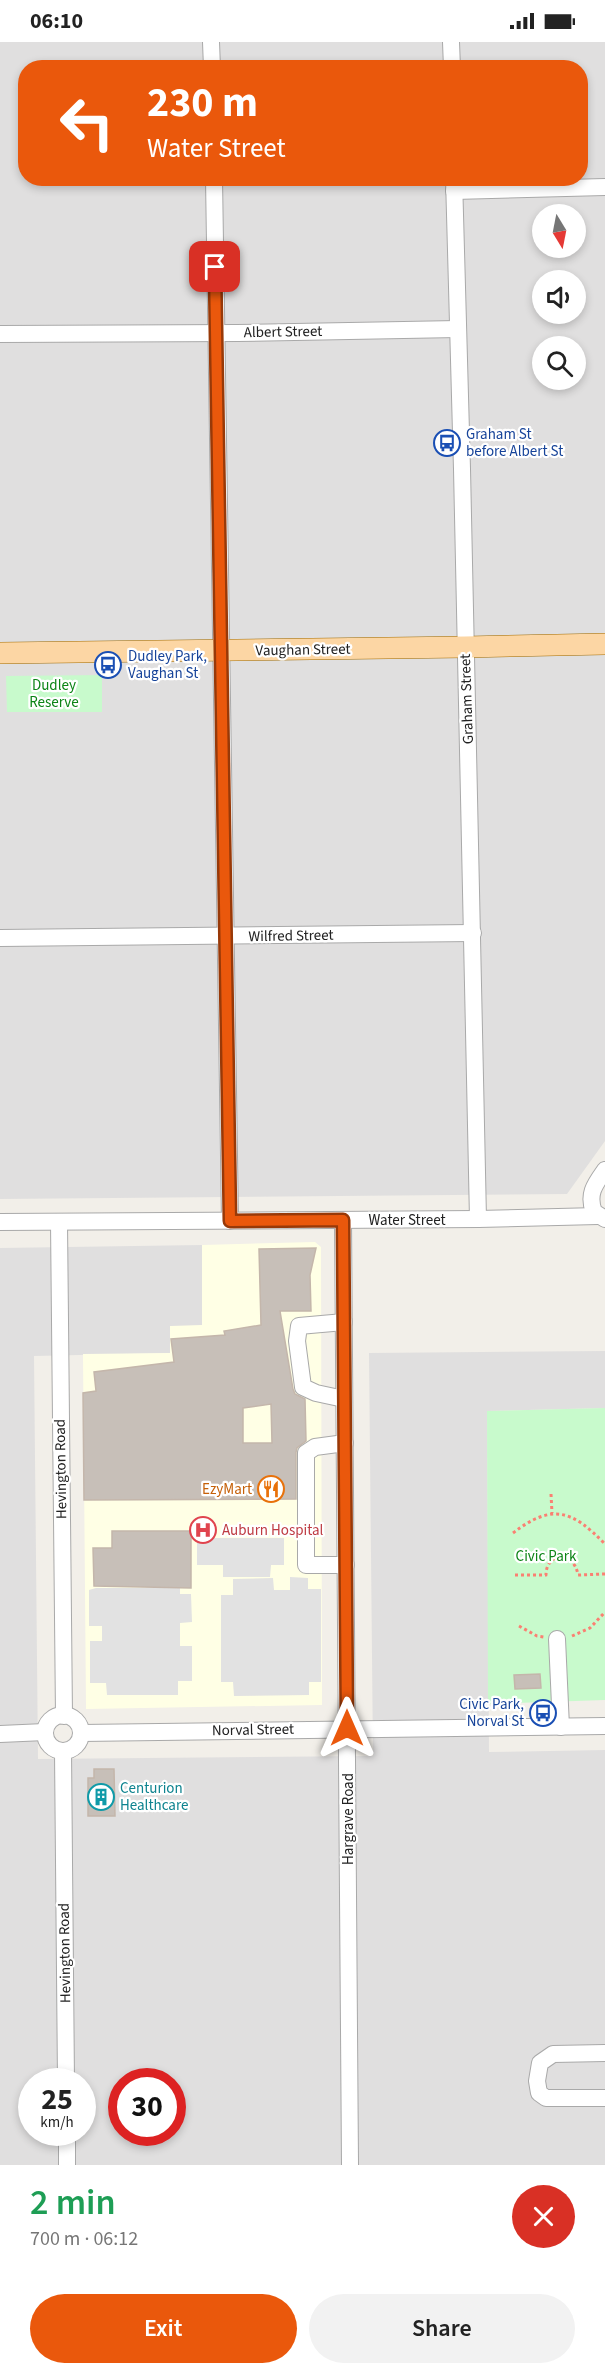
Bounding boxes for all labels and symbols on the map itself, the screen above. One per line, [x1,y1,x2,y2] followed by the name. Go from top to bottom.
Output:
[532,204,586,258] north arrow
[189,241,240,292] pin
[244,321,322,343] street label: Albert Street
[466,424,563,462] place label: Graham St before Albert St
[432,428,462,458] bus stop icon: Graham St before Albert St
[255,639,351,661] street label: Vaughan Street
[128,646,207,684] place label: Dudley Park, Vaughan St
[93,650,123,680] bus stop icon: Dudley Park, Vaughan St
[455,653,479,745] street label: Graham Street
[29,675,79,713] park label: Dudley Reserve
[248,925,334,947] street label: Wilfred Street
[369,1210,446,1231] street label: Water Street
[50,1419,72,1519] street label: Hevington Road
[256,1474,286,1504] restaurant icon: EzyMart
[202,1479,252,1500] place label: EzyMart
[188,1515,218,1545] hospital icon: Auburn Hospital
[222,1520,324,1541] place label: Auburn Hospital
[516,1546,577,1567] park label: Civic Park
[459,1694,524,1732] place label: Civic Park, Norval St
[315,1696,379,1760] position arrow
[528,1698,558,1728] bus stop icon: Civic Park, Norval St
[212,1719,294,1741] street label: Norval Street
[338,1773,359,1865] street label: Hargrave Road
[120,1778,188,1816] place label: Centurion Healthcare
[86,1782,116,1812] building icon: Centurion Healthcare
[54,1903,76,2003] street label: Hevington Road
[108,2068,186,2146] speed limit sign: 30

